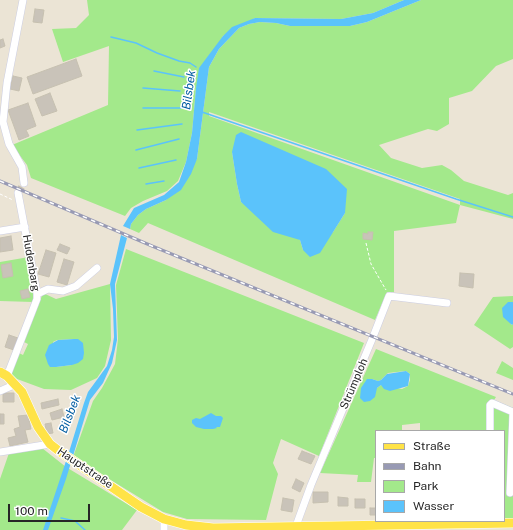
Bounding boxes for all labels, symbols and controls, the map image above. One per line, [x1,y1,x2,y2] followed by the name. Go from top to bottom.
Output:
[179,69,199,111] water label: Bilsbek
[20,234,42,292] street label: Hudenbarg
[337,357,371,411] street label: Strümploh
[56,393,84,435] water label: Bilsbek
[375,430,505,522] legend
[413,439,450,453] text: Straße
[55,445,115,491] street label: Hauptstraße
[413,459,442,473] text: Bahn
[413,479,439,493] text: Park
[10,496,92,522] scale bar
[413,499,454,513] text: Wasser
[15,504,48,518] text: 100 m

